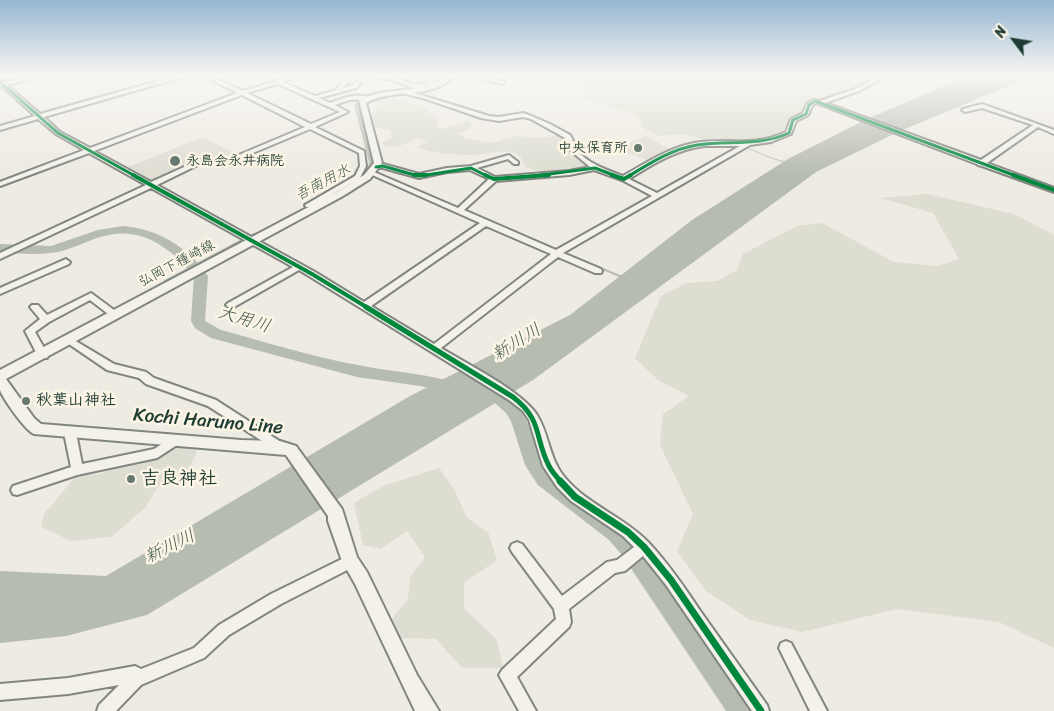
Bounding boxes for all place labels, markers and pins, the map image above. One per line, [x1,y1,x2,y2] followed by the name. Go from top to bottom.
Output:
[558,140,628,156] place label: 中央保育所
[632,142,644,154] marker: 中央保育所
[186,153,284,169] place label: 永島会永井病院
[168,154,182,168] marker: 永島会永井病院
[36,391,116,411] place label: 秋葉山神社
[20,395,32,407] marker: 秋葉山神社
[141,468,217,490] place label: 吉良神社
[125,473,137,485] marker: 吉良神社

